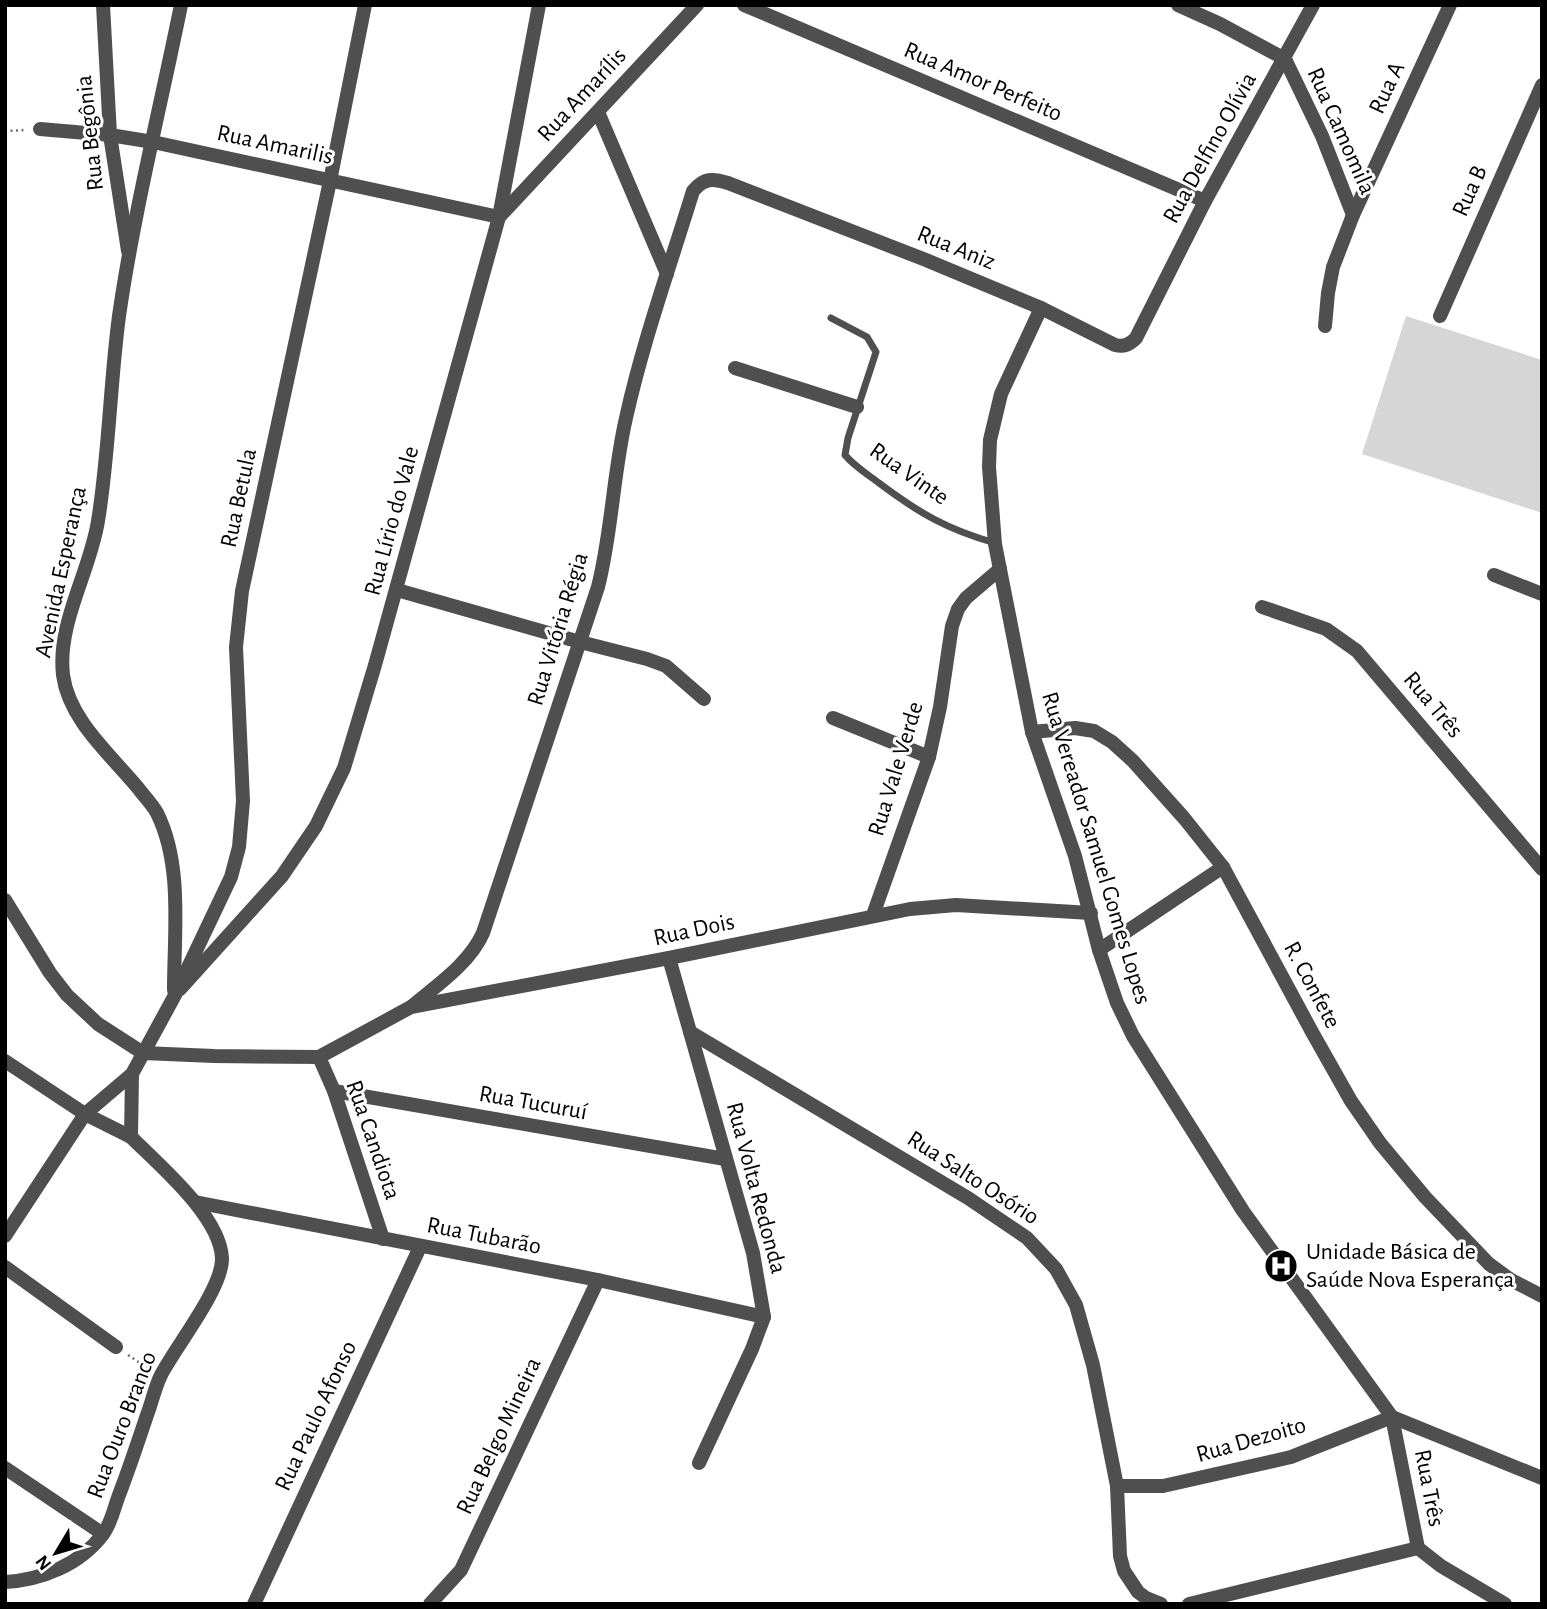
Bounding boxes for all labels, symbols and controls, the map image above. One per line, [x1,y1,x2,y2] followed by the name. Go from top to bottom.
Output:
[900,38,1066,126] street label: Rua Amor Perfeito
[533,44,631,146] street label: Rua Amarílis
[1365,58,1409,118] street label: Rua A
[1302,64,1380,198] street label: Rua Camomila
[1159,69,1261,227] street label: Rua Delfino Olívia
[72,74,108,192] street label: Rua Begônia
[215,121,335,169] street label: Rua Amarilis
[1448,162,1492,220] street label: Rua B
[914,222,999,274] street label: Rua Aniz
[865,438,953,510] street label: Rua Vinte
[361,444,423,598] street label: Rua Lírio do Vale
[217,446,261,550] street label: Rua Betula
[31,484,91,660] street label: Avenida Esperança
[523,550,593,708] street label: Rua Vitória Régia
[1399,667,1467,743] street label: Rua Três
[1037,689,1155,1007] street label: Rua Vereador Samuel Gomes Lopes
[864,699,928,839] street label: Rua Vale Verde
[651,910,737,950] street label: Rua Dois
[1279,938,1345,1032] street label: R. Confete
[341,1077,405,1203] street label: Rua Candiota
[477,1082,589,1124] street label: Rua Tucuruí
[722,1100,790,1276] street label: Rua Volta Redonda
[903,1127,1043,1229] street label: Rua Salto Osório
[425,1213,543,1259] street label: Rua Tubarão
[1306,1240,1514,1292] place label: Unidade Básica de Saúde Nova Esperança
[1262,1247,1300,1285] hospital icon: Unidade Básica de Saúde Nova Esperança
[271,1337,361,1495] street label: Rua Paulo Afonso
[83,1348,161,1502] street label: Rua Ouro Branco
[452,1354,546,1518] street label: Rua Belgo Mineira
[1193,1413,1309,1467] street label: Rua Dezoito
[1410,1447,1448,1529] street label: Rua Três
[21,1518,91,1588] north arrow
[32,1551,55,1574] text: N

